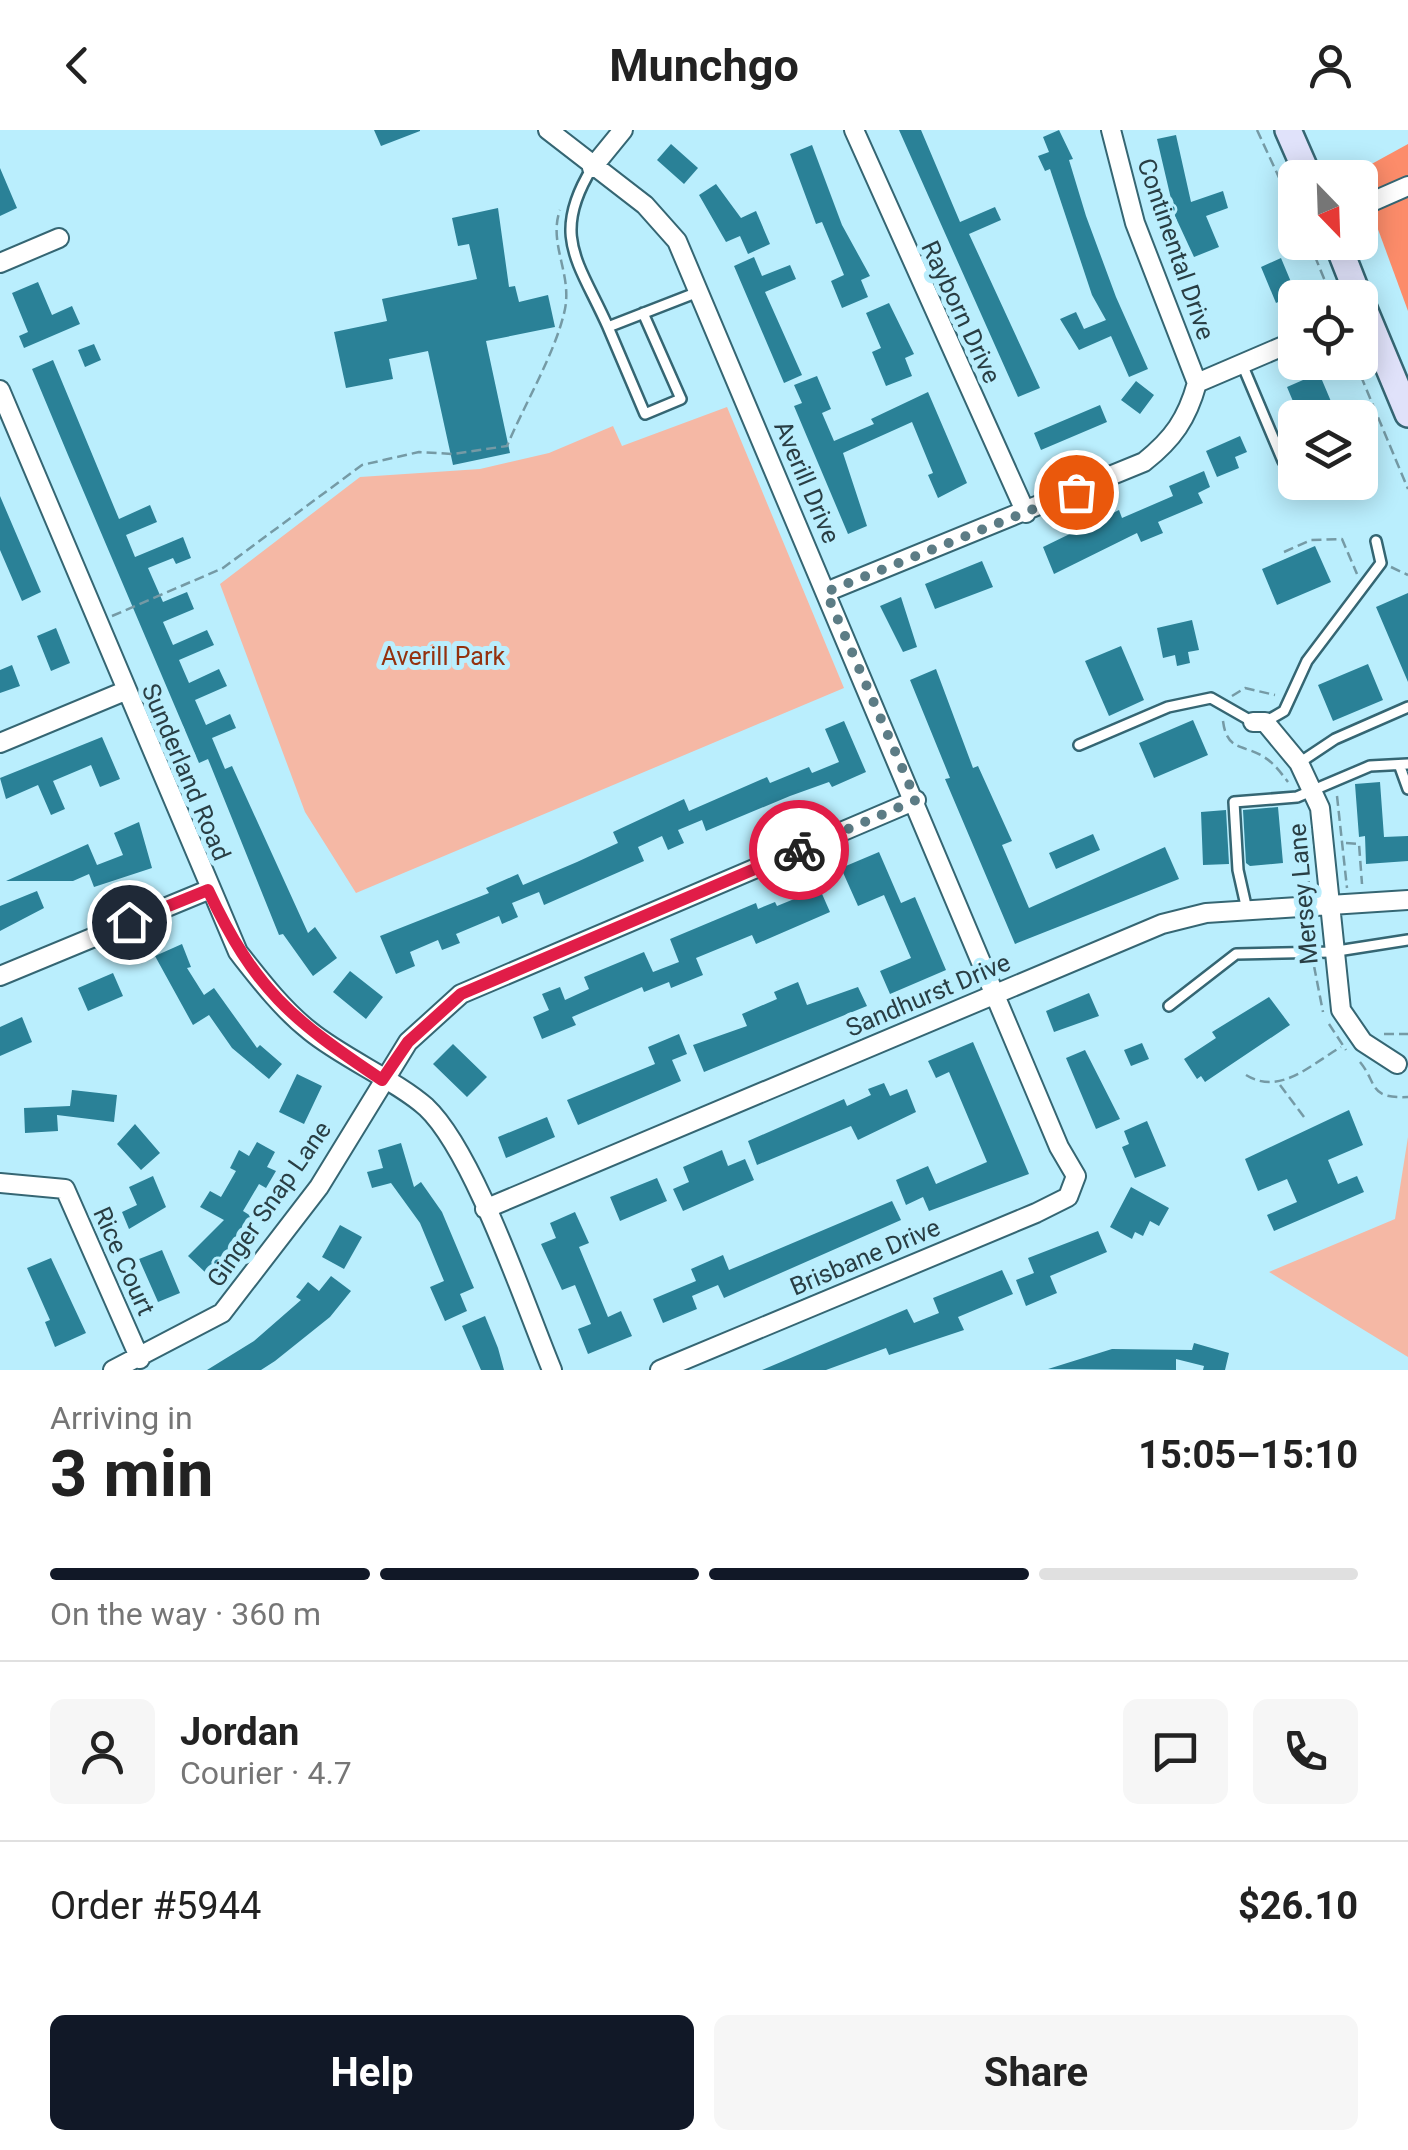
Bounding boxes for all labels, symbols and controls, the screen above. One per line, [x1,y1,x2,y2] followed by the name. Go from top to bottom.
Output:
[50,38,105,93] icon: back
[1303,38,1358,93] icon: person
[609,39,799,92] text: Munchgo
[1131,155,1221,343] street label: Continental Drive
[1278,160,1378,260] north arrow
[1278,160,1378,500] map controls
[915,236,1007,388] street label: Rayborn Drive
[1278,280,1378,380] button: locate
[1278,400,1378,500] button: layers
[768,417,846,547] street label: Averill Drive
[1034,450,1119,535] pin
[1049,465,1104,520] icon: bag
[381,642,505,671] park label: Averill Park
[136,679,236,865] street label: Sunderland Road
[749,800,849,900] courier
[1282,822,1324,966] street label: Mersey Lane
[772,823,827,878] icon: bike
[87,880,172,965] pin
[102,895,157,950] icon: home
[841,947,1015,1043] street label: Sandhurst Drive
[201,1116,337,1292] street label: Ginger Snap Lane
[87,1202,161,1320] street label: Rice Court
[786,1212,944,1302] street label: Brisbane Drive
[50,1399,193,1437] text: Arriving in
[1138,1433,1358,1477] text: 15:05–15:10
[50,1436,213,1512] text: 3 min
[50,1595,321,1633] text: On the way · 360 m
[50,1699,155,1804] button: person
[1123,1699,1228,1804] button: chat
[1253,1699,1358,1804] button: phone
[180,1710,299,1754] text: Jordan
[180,1754,352,1792] text: Courier · 4.7
[50,1884,261,1928] text: Order #5944
[1238,1884,1358,1928] text: $26.10
[50,2015,694,2130] button: Help
[714,2015,1358,2130] button: Share

